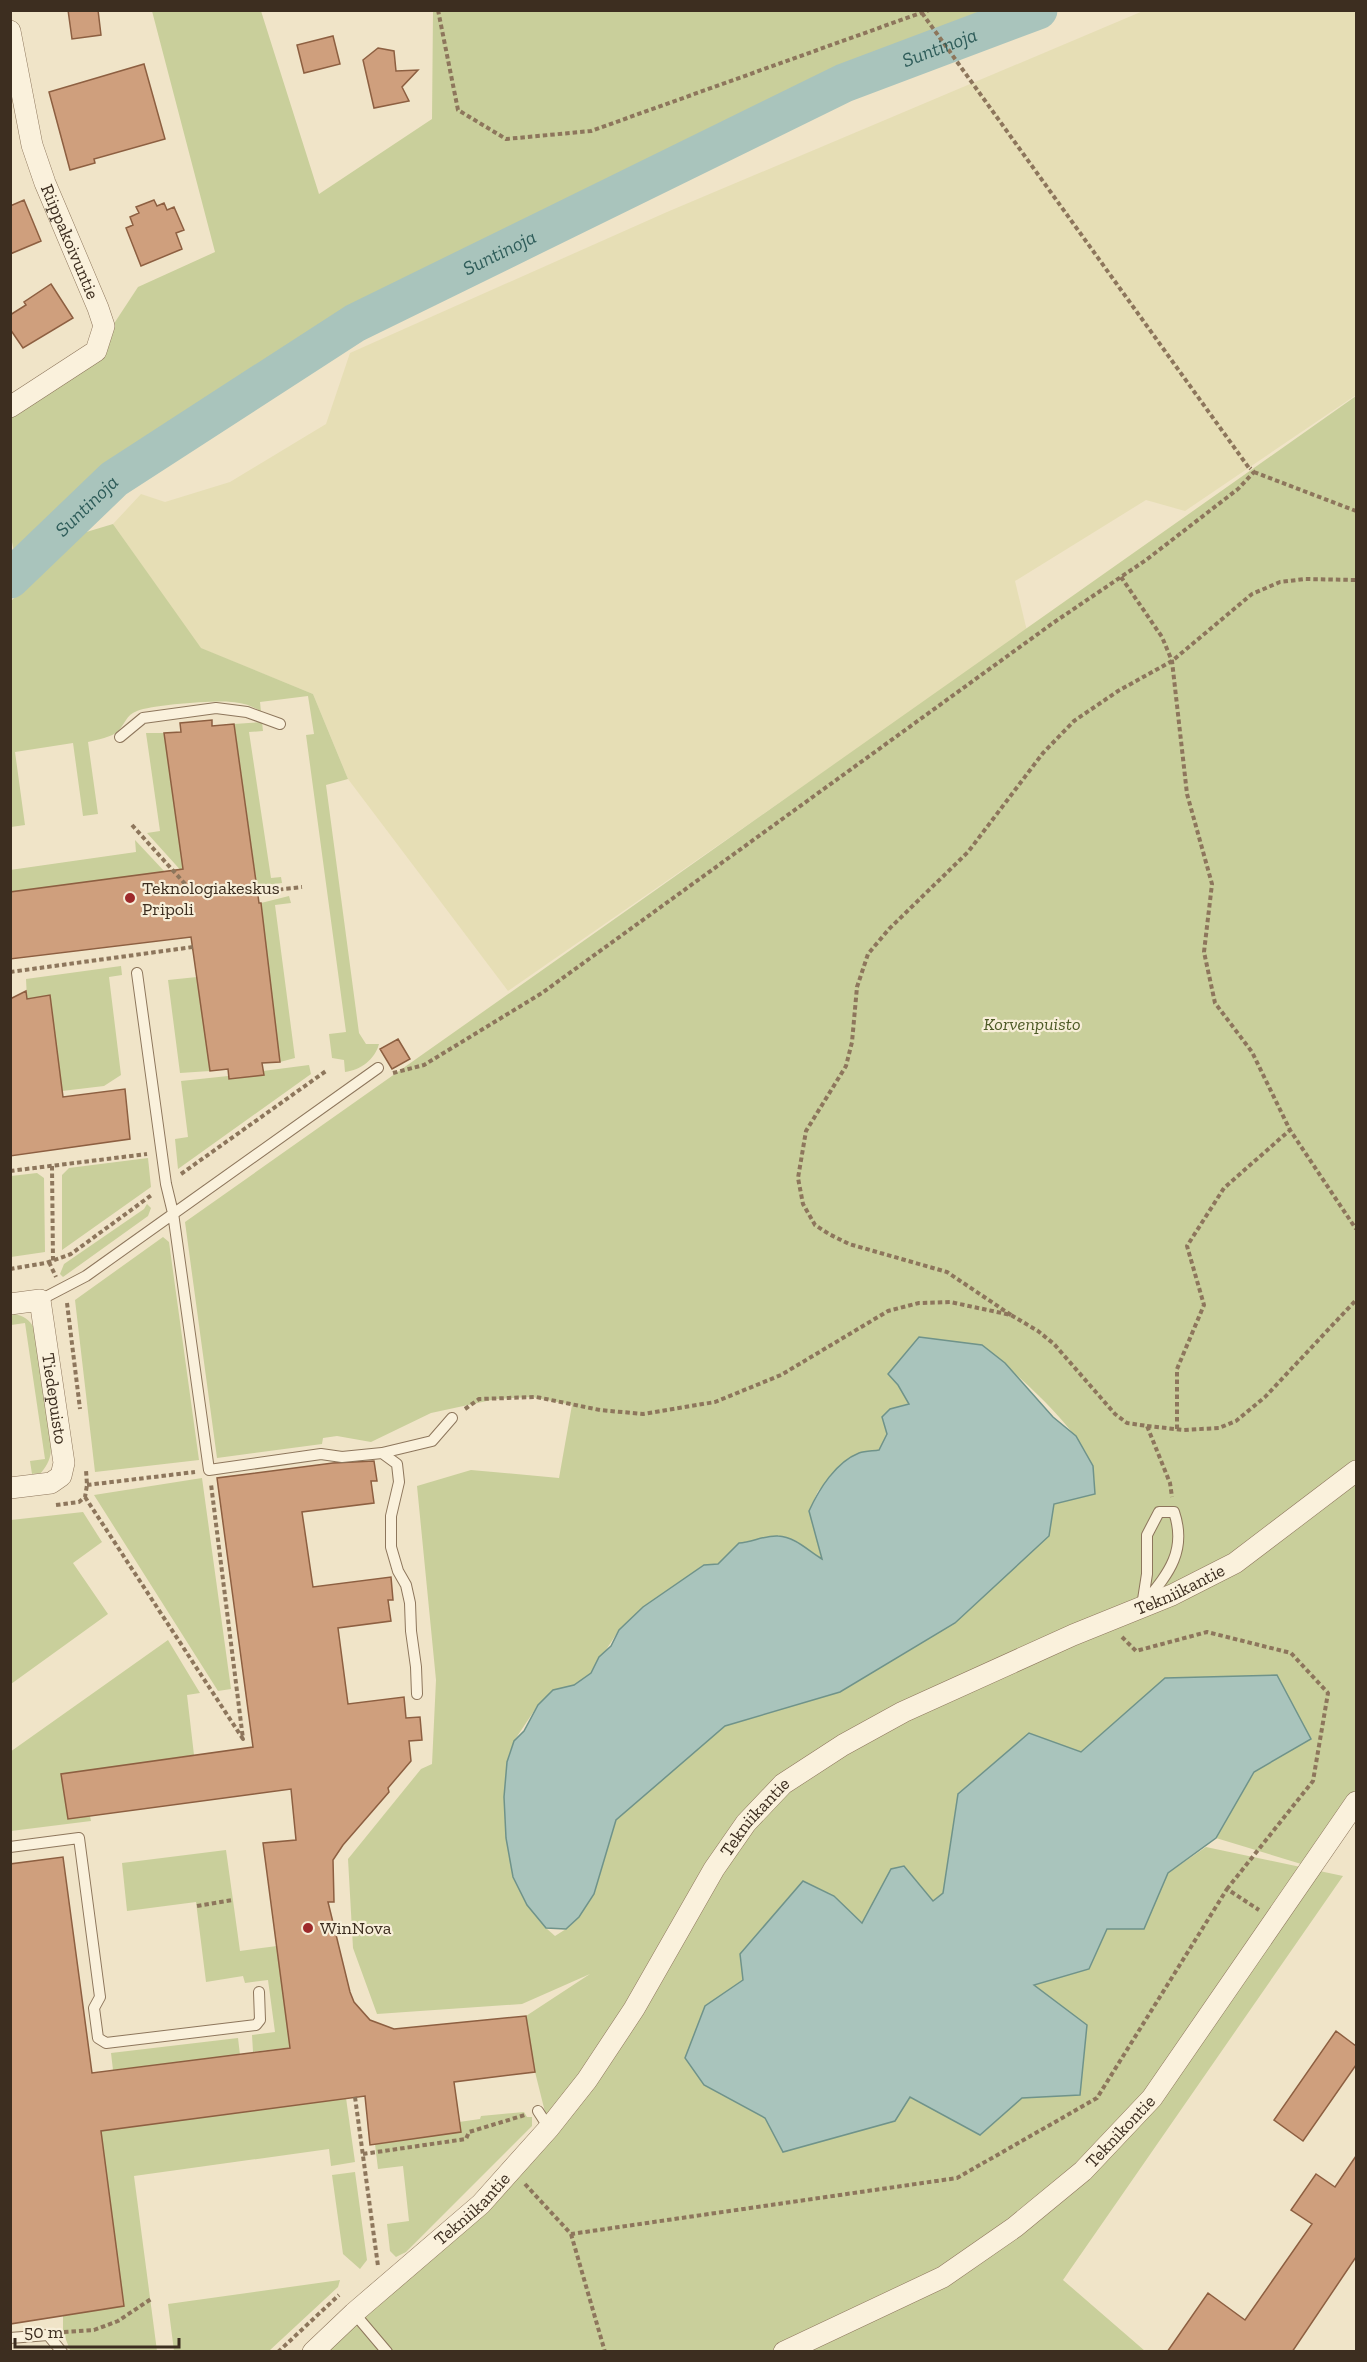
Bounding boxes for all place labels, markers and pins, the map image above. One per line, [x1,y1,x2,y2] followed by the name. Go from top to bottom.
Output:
[142,877,280,920] place label: Teknologiakeskus Pripoli
[123,891,137,905] marker: Teknologiakeskus Pripoli
[320,1917,392,1939] place label: WinNova
[301,1921,315,1935] marker: WinNova

